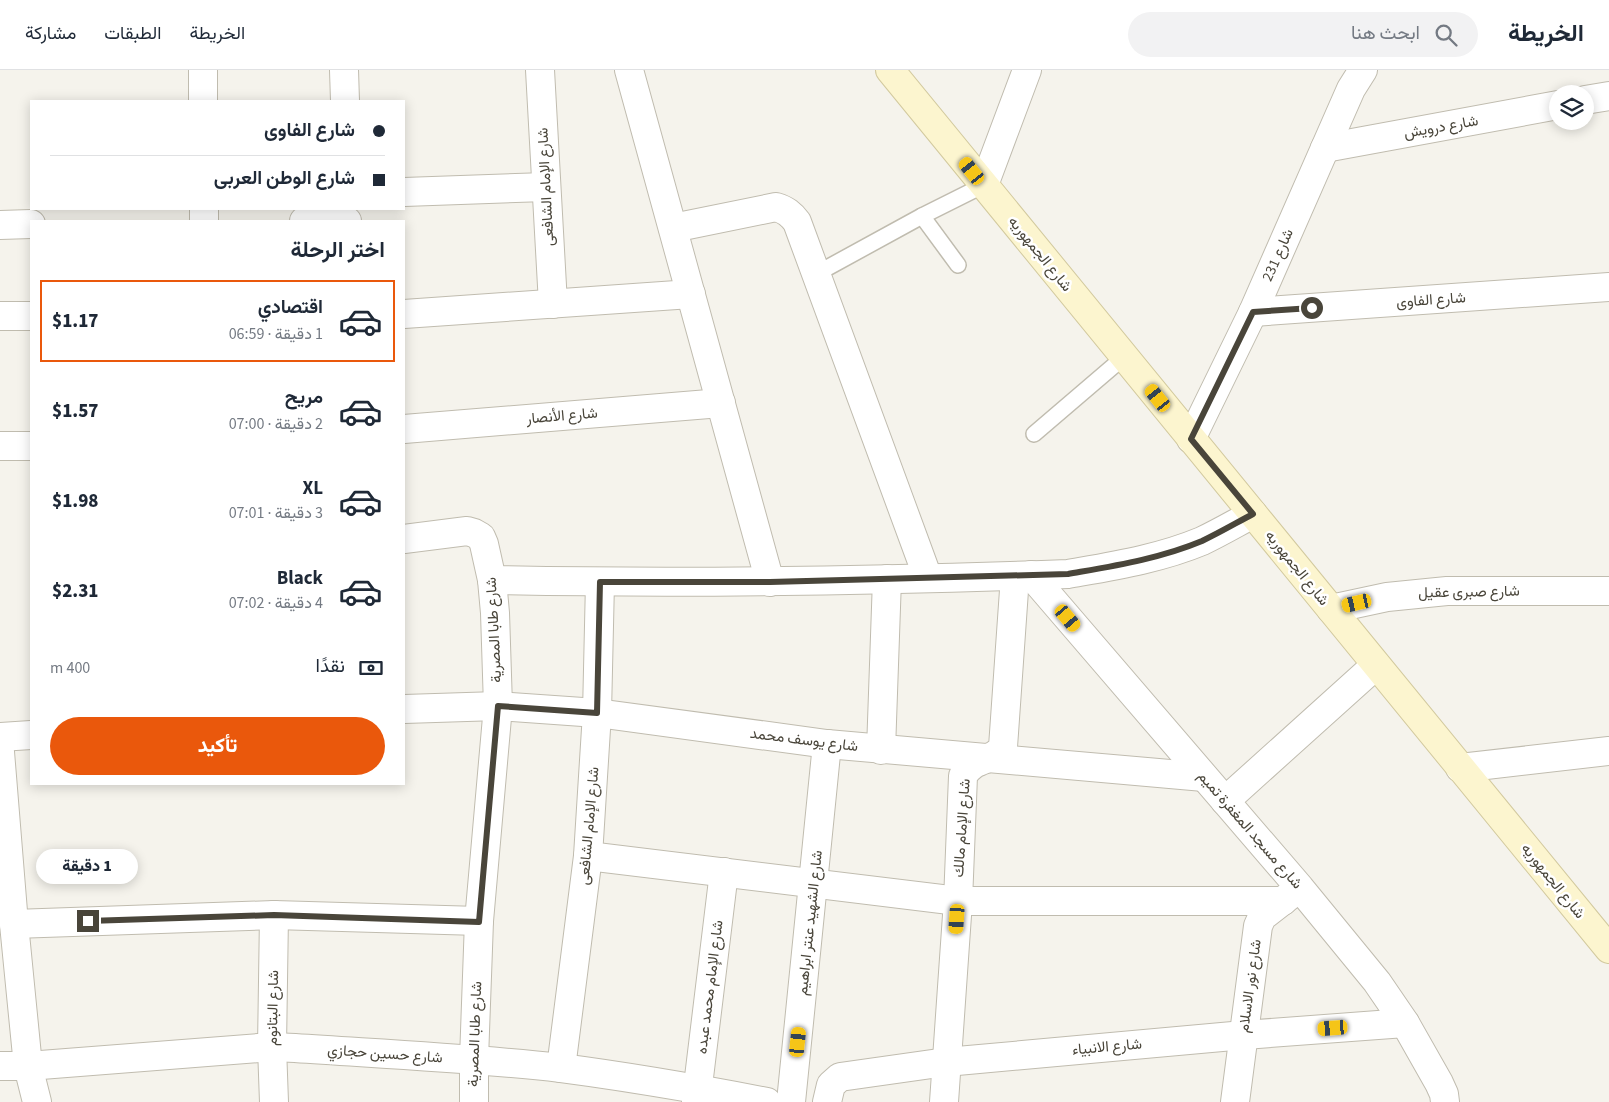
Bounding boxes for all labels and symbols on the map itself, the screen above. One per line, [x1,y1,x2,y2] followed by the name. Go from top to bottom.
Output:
[1402,110,1480,144] street label: شارع درويش
[532,127,560,247] street label: شارع الإمام الشافعى
[956,155,987,187] car
[1003,212,1077,296] street label: شارع الجمهوريه
[1257,225,1299,285] street label: شارع 231
[1396,287,1467,313] street label: شارع الفاوى
[1301,297,1323,319] route start
[1142,382,1173,414] car
[525,402,599,430] street label: شارع الأنصار
[1260,526,1334,610] street label: شارع الجمهوريه
[481,576,507,683] street label: شارع طابا المصرية
[1418,581,1520,603] street label: شارع صبرى عقيل
[1340,592,1373,614] car
[1052,602,1083,634] car
[749,723,859,757] street label: شارع يوسف محمد
[573,766,605,886] street label: شارع الإمام الشافعى
[1193,766,1307,894] street label: شارع مسجد المغفرة تميم
[948,778,976,878] street label: شارع الإمام مالك
[1516,839,1590,923] street label: شارع الجمهوريه
[37,848,139,884] callout: 1 دقيقة
[792,849,828,997] street label: شارع الشهيد عنتر ابراهيم
[948,904,965,934] car
[77,910,99,932] route end
[691,919,729,1055] street label: شارع الإمام محمد عبده
[1233,938,1267,1034] street label: شارع نور الاسلام
[262,970,284,1046] street label: شارع البتانوم
[463,981,487,1087] street label: شارع طابا المصرية
[1317,1019,1348,1037] car
[788,1026,807,1058] car
[1071,1033,1143,1061] street label: شارع الانبياء
[326,1039,444,1071] street label: شارع حسين حجازي

